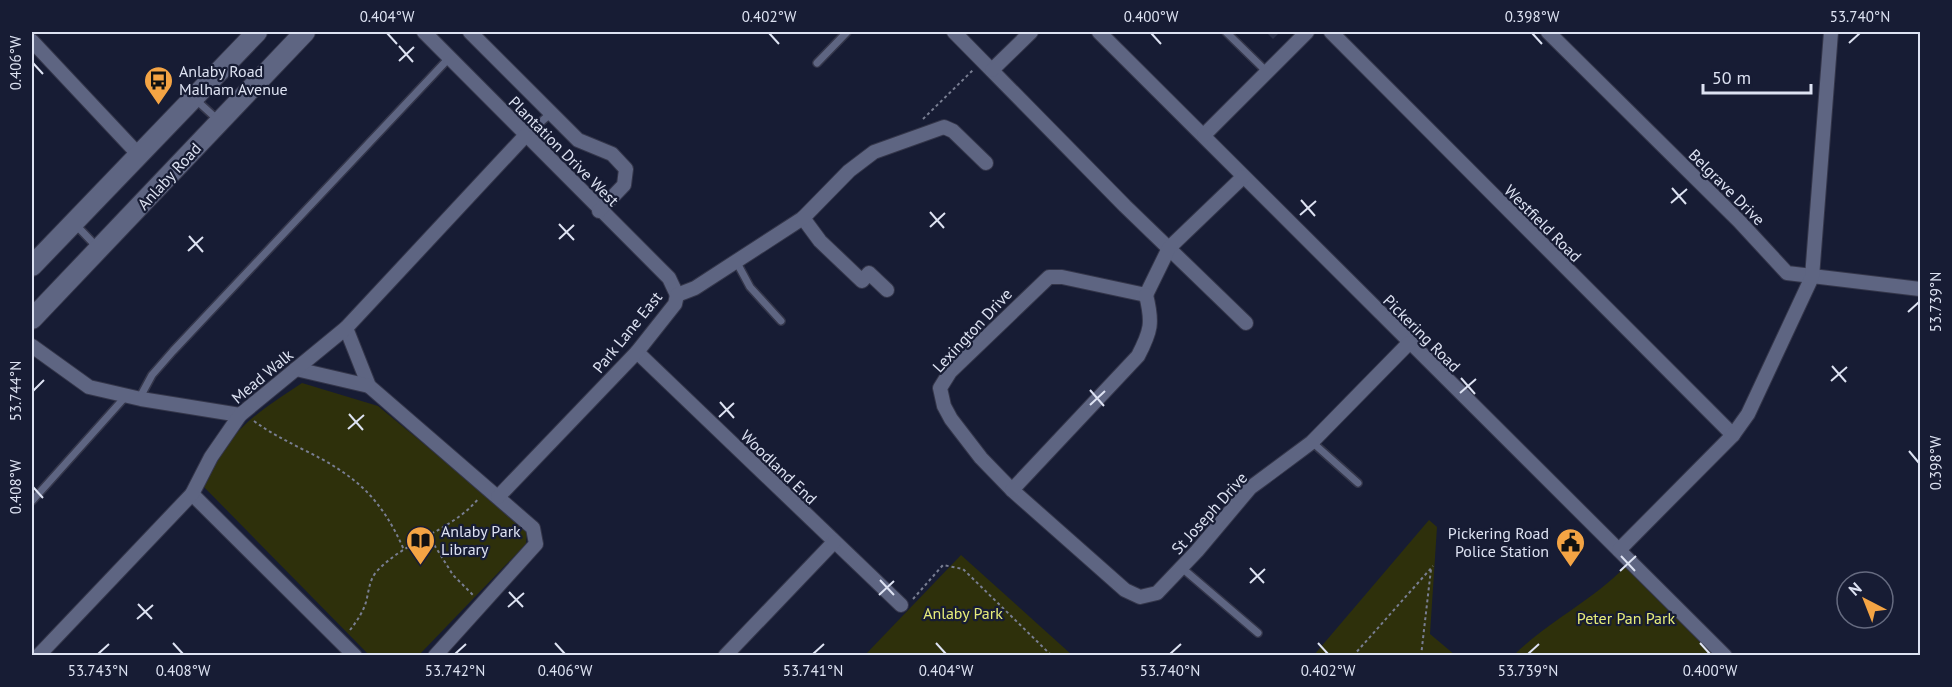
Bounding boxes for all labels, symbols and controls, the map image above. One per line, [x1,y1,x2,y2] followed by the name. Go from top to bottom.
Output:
[360,7,415,26] text: 0.404°W
[742,7,797,26] text: 0.402°W
[1124,7,1179,26] text: 0.400°W
[1505,7,1560,26] text: 0.398°W
[1830,7,1890,26] text: 53.740°N
[6,35,25,90] text: 0.406°W
[1703,57,1811,95] scale bar
[179,61,288,99] place label: Anlaby Road Malham Avenue
[142,64,174,106] bus stop icon: Anlaby Road Malham Avenue
[1712,66,1751,89] text: 50 m
[505,92,624,211] street label: Plantation Drive West
[133,138,205,214] street label: Anlaby Road
[1685,145,1769,229] street label: Belgrave Drive
[1500,180,1586,266] street label: Westfield Road
[1926,272,1945,332] text: 53.739°N
[928,284,1016,376] street label: Lexington Drive
[588,287,666,377] street label: Park Lane East
[1379,290,1465,376] street label: Pickering Road
[227,344,297,407] street label: Mead Walk
[6,361,25,421] text: 53.744°N
[737,426,821,508] street label: Woodland End
[1926,435,1945,490] text: 0.398°W
[6,459,25,514] text: 0.408°W
[1167,468,1251,558] street label: St Joseph Drive
[441,521,521,559] place label: Anlaby Park Library
[1448,523,1549,561] place label: Pickering Road Police Station
[404,524,436,566] library icon: Anlaby Park Library
[1554,526,1586,568] public building icon: Pickering Road Police Station
[1835,570,1895,630] north arrow
[1844,578,1866,600] text: N
[923,603,1003,623] park label: Anlaby Park
[1577,608,1676,628] park label: Peter Pan Park
[68,661,128,680] text: 53.743°N
[156,661,211,680] text: 0.408°W
[425,661,485,680] text: 53.742°N
[538,661,593,680] text: 0.406°W
[783,661,843,680] text: 53.741°N
[919,661,974,680] text: 0.404°W
[1140,661,1200,680] text: 53.740°N
[1301,661,1356,680] text: 0.402°W
[1498,661,1558,680] text: 53.739°N
[1683,661,1738,680] text: 0.400°W

